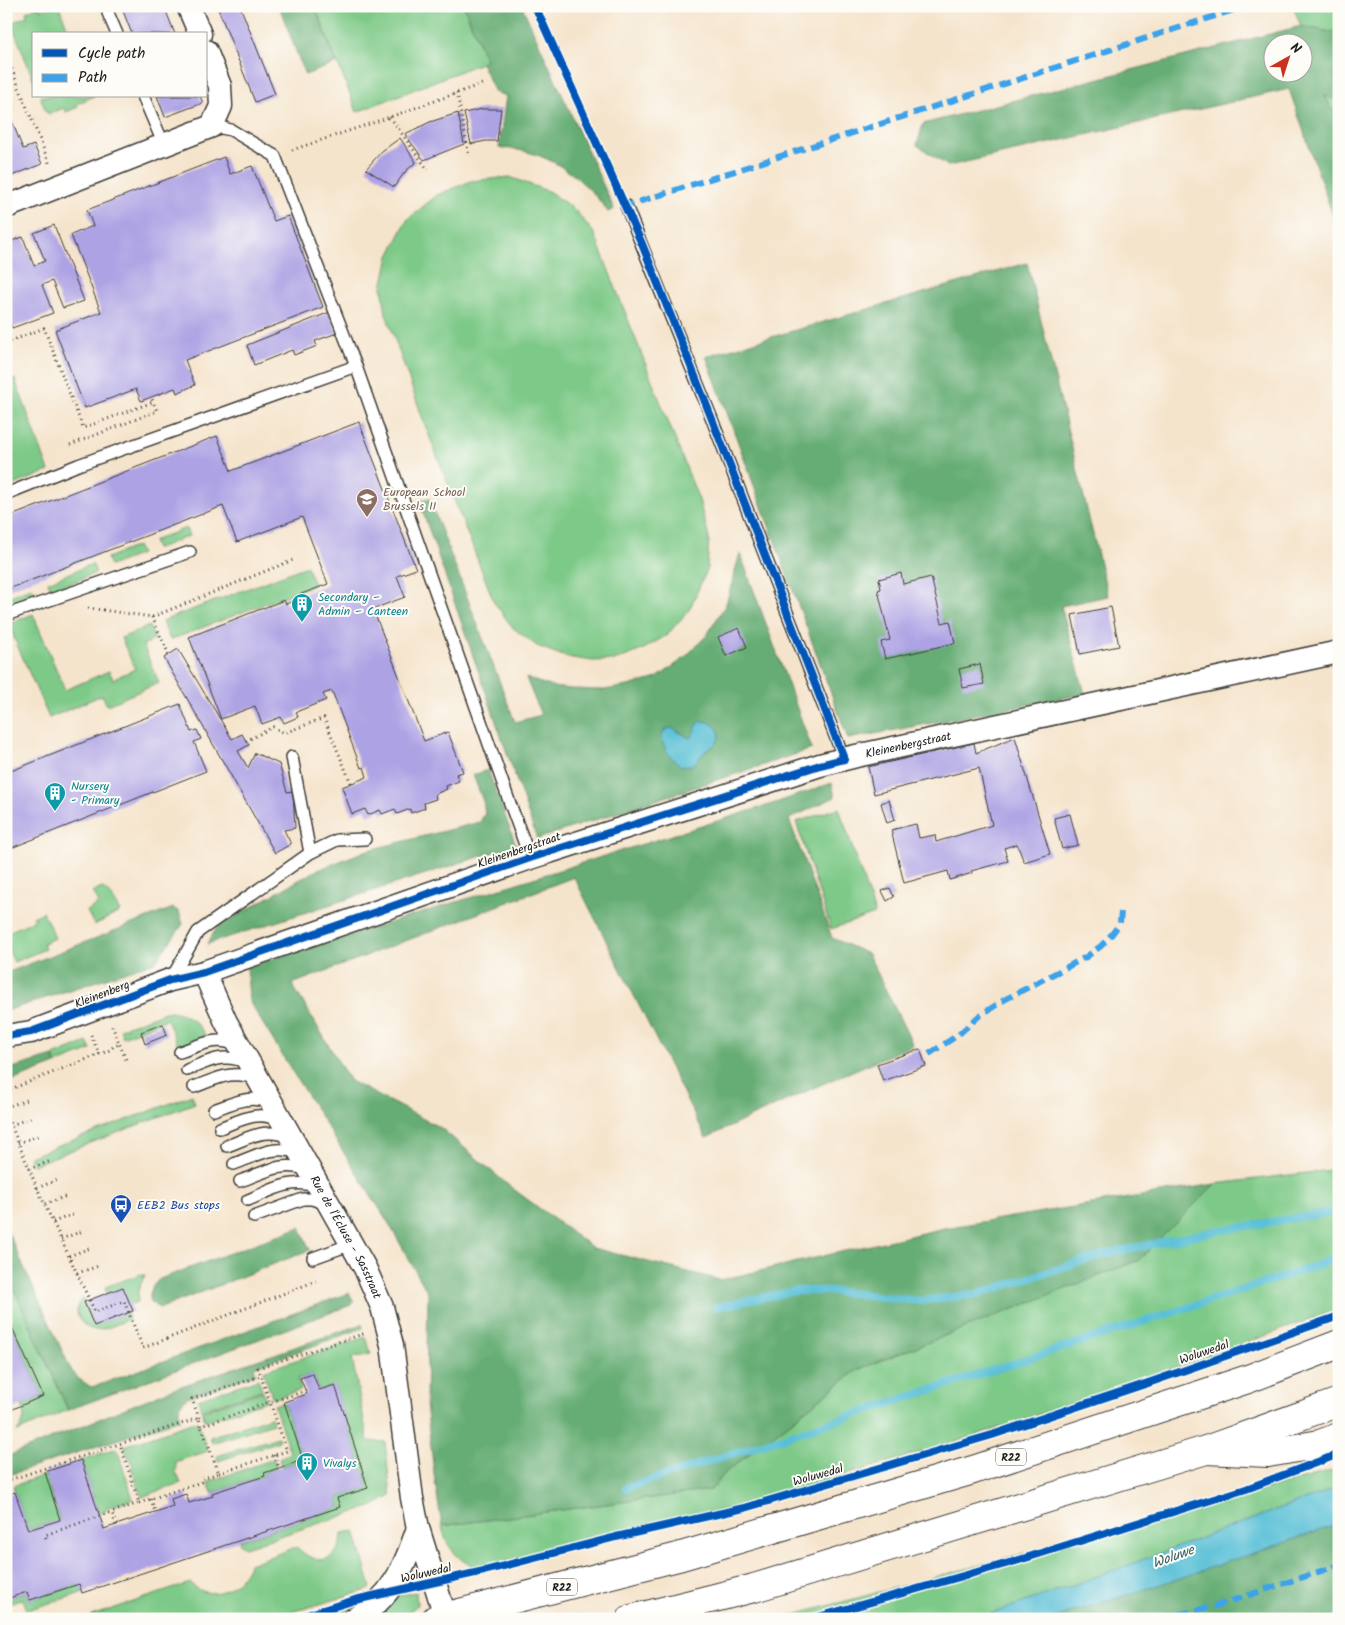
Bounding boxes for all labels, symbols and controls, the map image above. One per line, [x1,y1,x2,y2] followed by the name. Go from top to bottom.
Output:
[32,32,208,98] legend
[1262,32,1312,82] north arrow
[1285,37,1306,60] text: N
[78,42,145,66] text: Cycle path
[78,66,107,90] text: Path
[383,483,465,516] place label: European School Brussels II
[355,487,379,518] school or university icon: European School Brussels II
[318,588,408,621] place label: Secondary – Admin – Canteen
[290,592,314,623] building icon: Secondary – Admin – Canteen
[863,727,953,764] street label: Kleinenbergstraat
[71,777,120,810] place label: Nursery - Primary
[43,781,67,812] building icon: Nursery - Primary
[475,827,564,874] street label: Kleinenbergstraat
[72,975,133,1014] street label: Kleinenberg
[305,1172,386,1302] street label: Rue de l'Écluse - Sasstraat
[109,1193,133,1224] bus stop icon: EEB2 Bus stops
[137,1196,220,1215] place label: EEB2 Bus stops
[1177,1335,1232,1370] street label: Woluwedal
[996,1448,1026,1465] road number: R22
[295,1451,319,1482] building icon: Vivalys
[323,1454,357,1473] place label: Vivalys
[791,1459,846,1492] street label: Woluwedal
[1149,1539,1199,1575] water label: Woluwe
[399,1558,453,1589] street label: Woluwedal
[547,1578,577,1595] road number: R22

